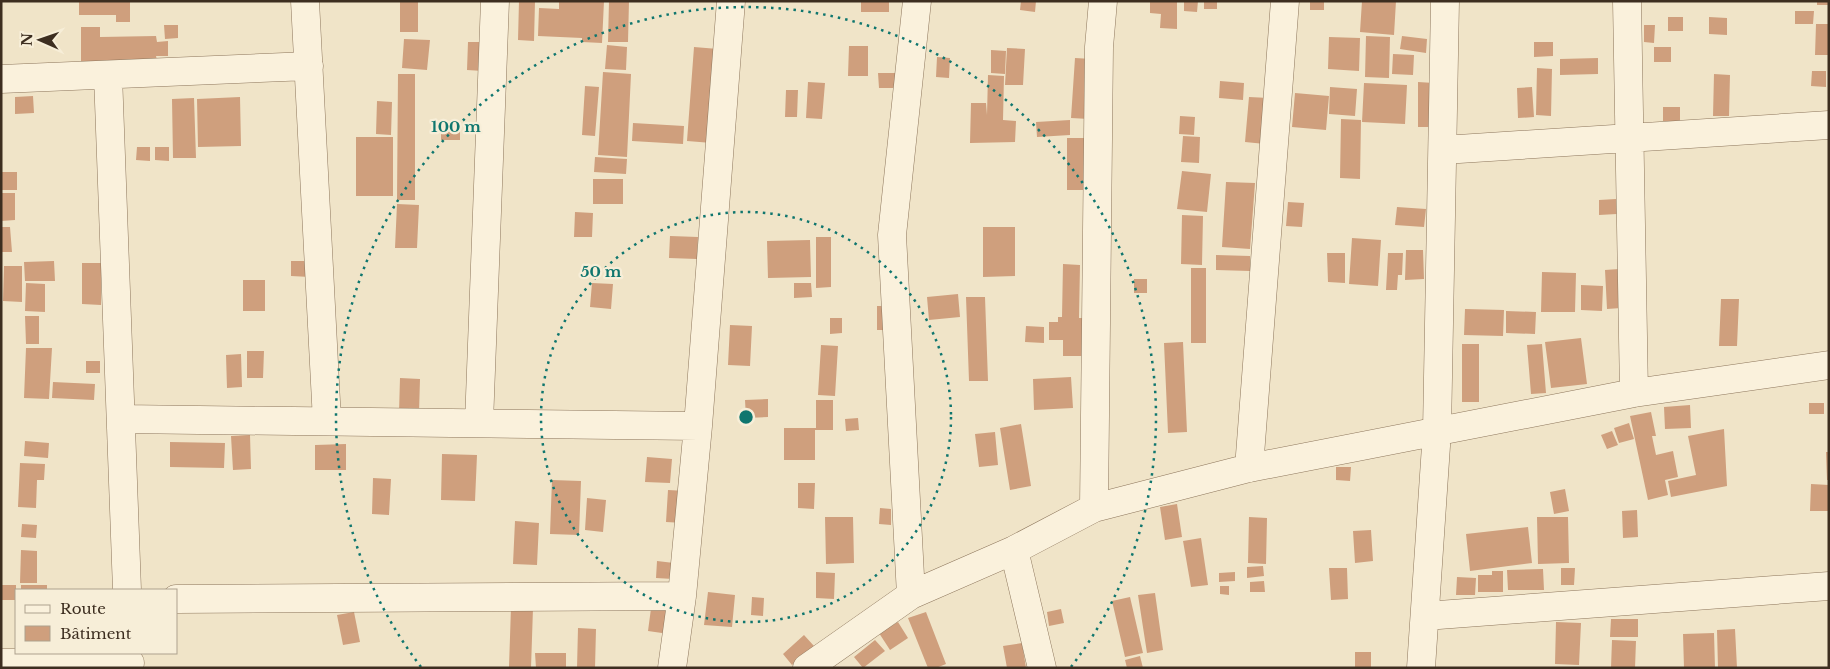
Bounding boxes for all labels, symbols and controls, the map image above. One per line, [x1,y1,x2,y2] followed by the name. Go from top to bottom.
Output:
[15,15,65,65] north arrow
[18,33,36,46] text: N
[431,117,481,136] text: 100 m
[581,262,622,281] text: 50 m
[737,408,755,426] centre of rings
[15,589,178,654] legend
[60,599,106,618] text: Route
[60,624,132,643] text: Bâtiment

